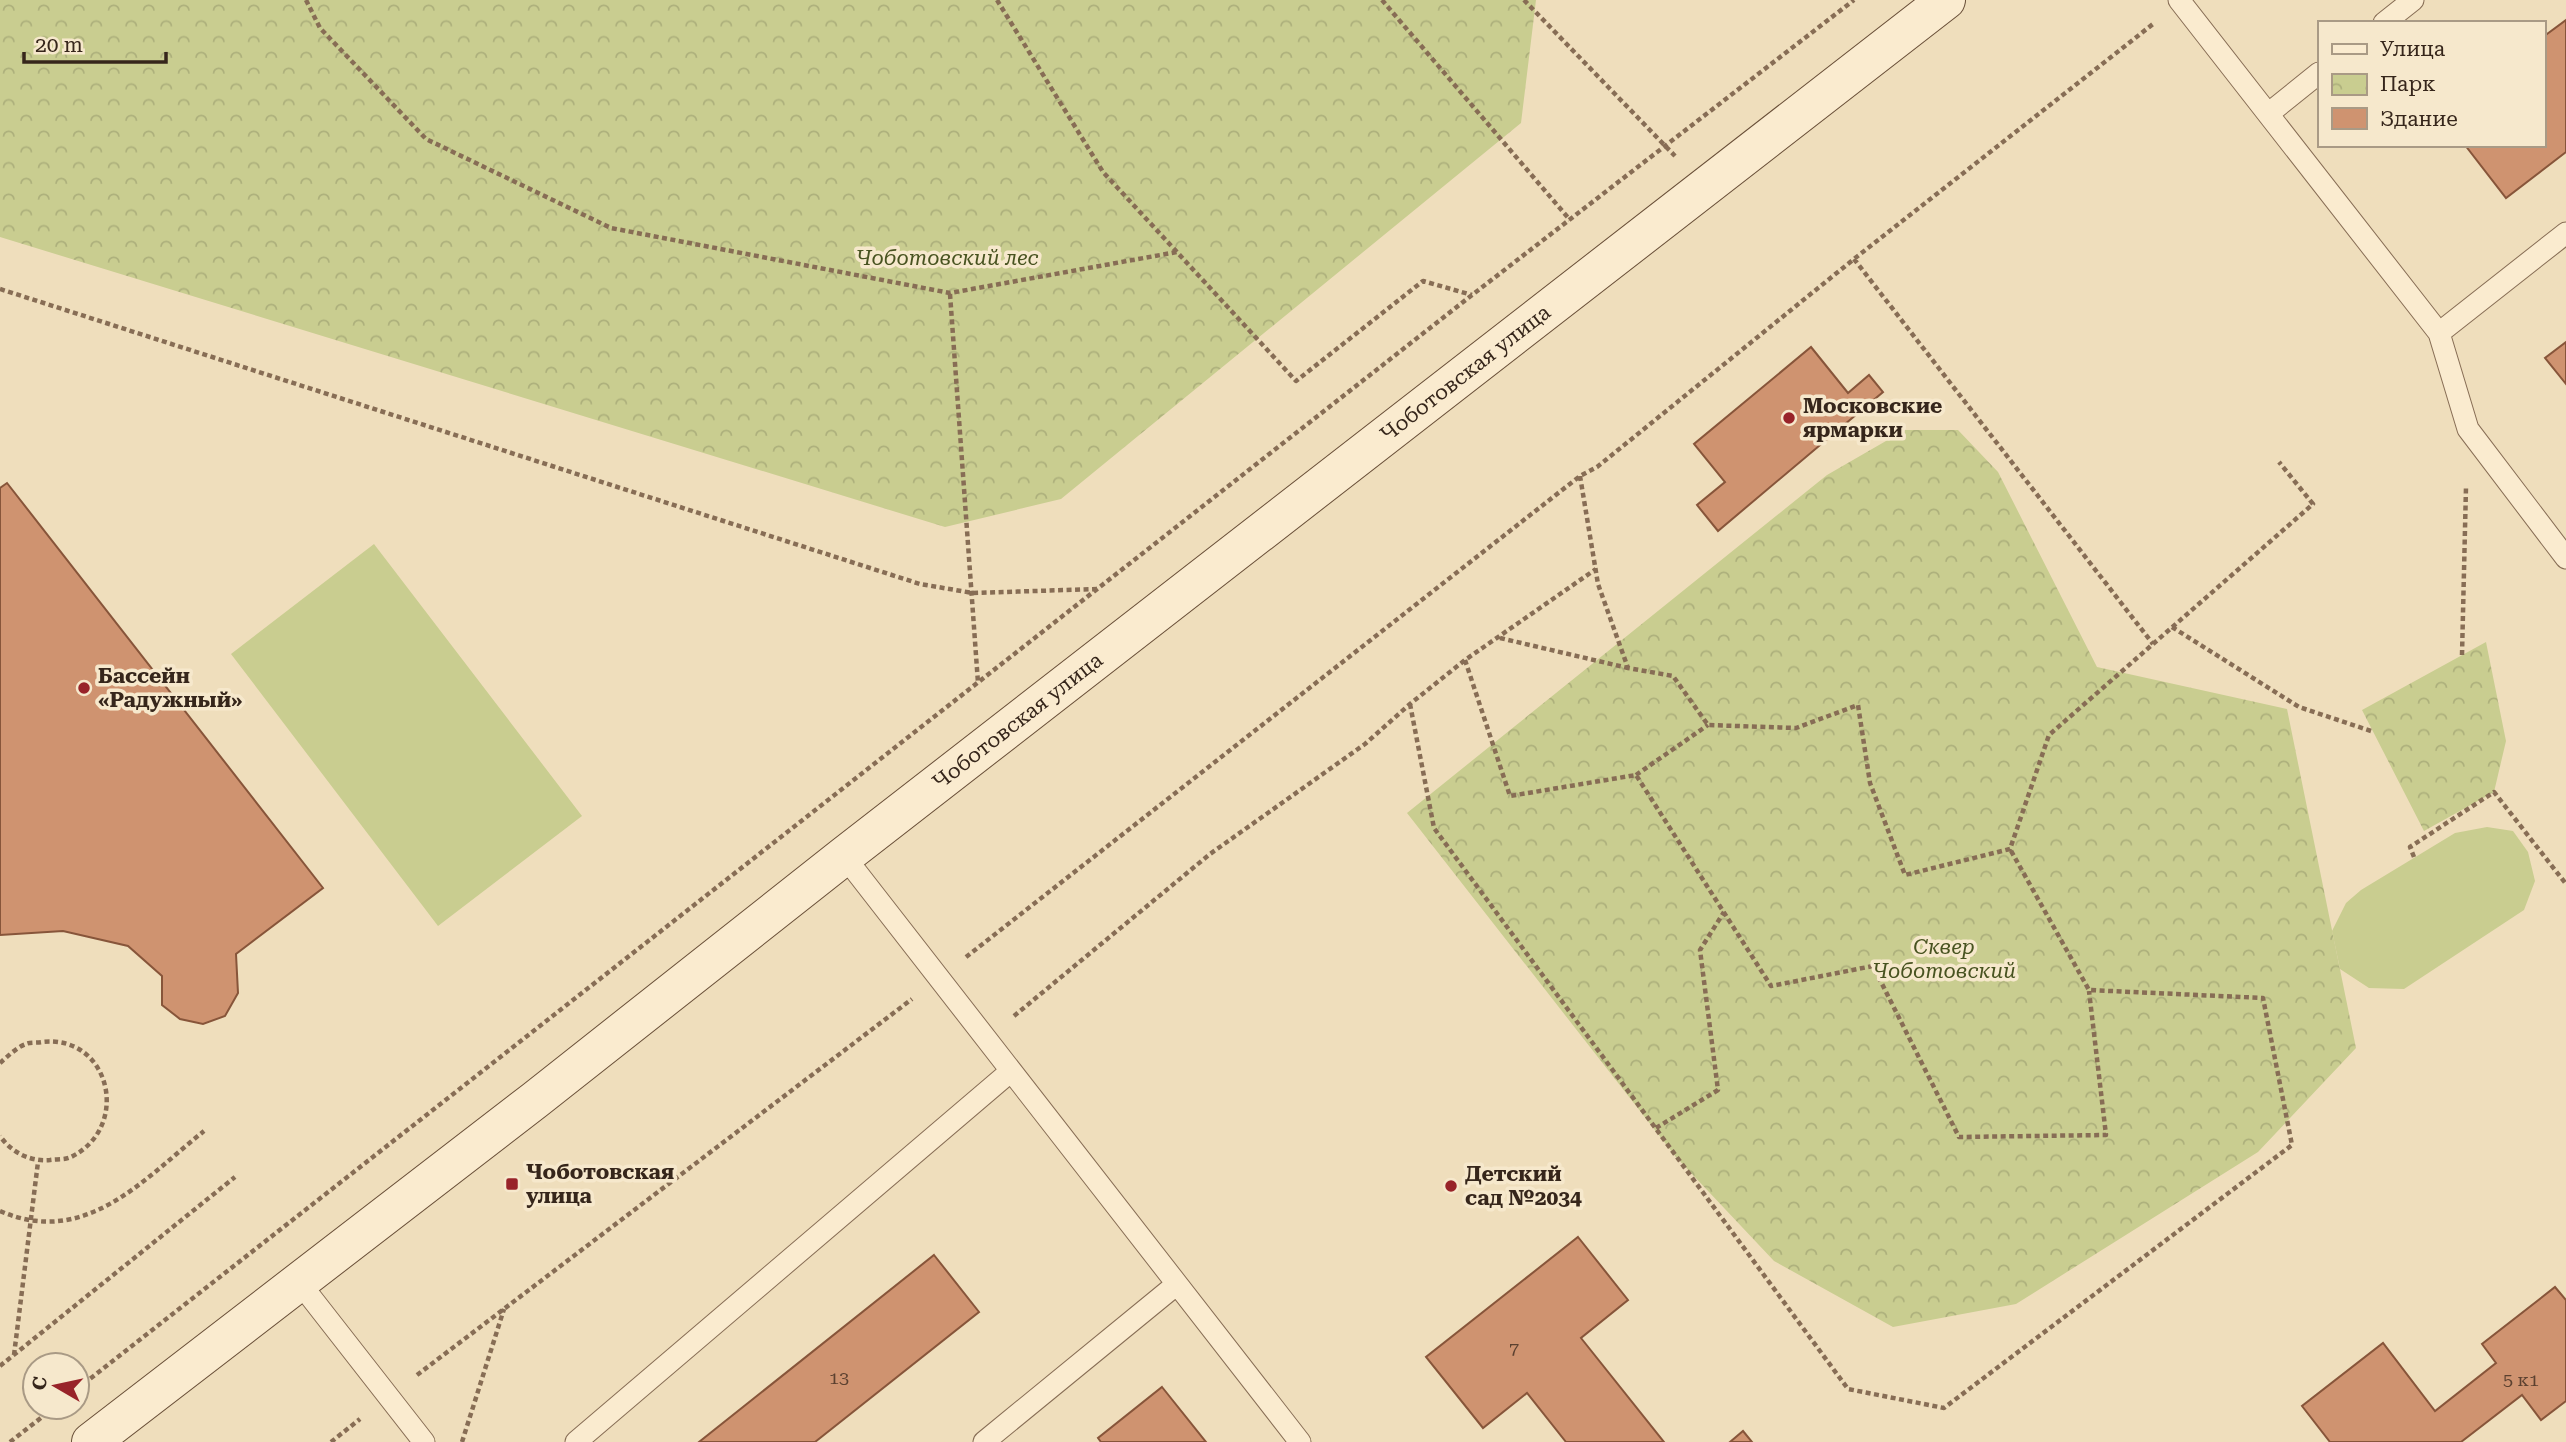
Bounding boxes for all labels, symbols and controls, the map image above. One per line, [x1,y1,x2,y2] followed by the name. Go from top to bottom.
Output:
[24,21,166,65] scale bar
[2318,21,2545,147] legend
[35,33,83,57] text: 20 m
[2380,37,2446,61] text: Улица
[2380,72,2436,96] text: Парк
[2380,107,2458,131] text: Здание
[856,246,1038,270] park label: Чоботовский лес
[1376,300,1556,447] street label: Чоботовская улица
[1803,394,1942,442] place label: Московские ярмарки
[1781,410,1797,426] marker: Московские ярмарки
[928,647,1108,795] street label: Чоботовская улица
[98,664,243,712] place label: Бассейн «Радужный»
[76,680,92,696] marker: Бассейн «Радужный»
[1872,935,2016,983] park label: Сквер Чоботовский
[526,1160,674,1208] place label: Чоботовская улица
[1465,1162,1582,1210] place label: Детский сад №2034
[504,1176,520,1192] marker: Чоботовская улица
[1443,1178,1459,1194] marker: Детский сад №2034
[1509,1338,1519,1359] house number: 7
[21,1351,91,1421] north arrow
[829,1367,849,1388] house number: 13
[2503,1369,2539,1390] house number: 5 к1
[27,1375,52,1392] text: С

